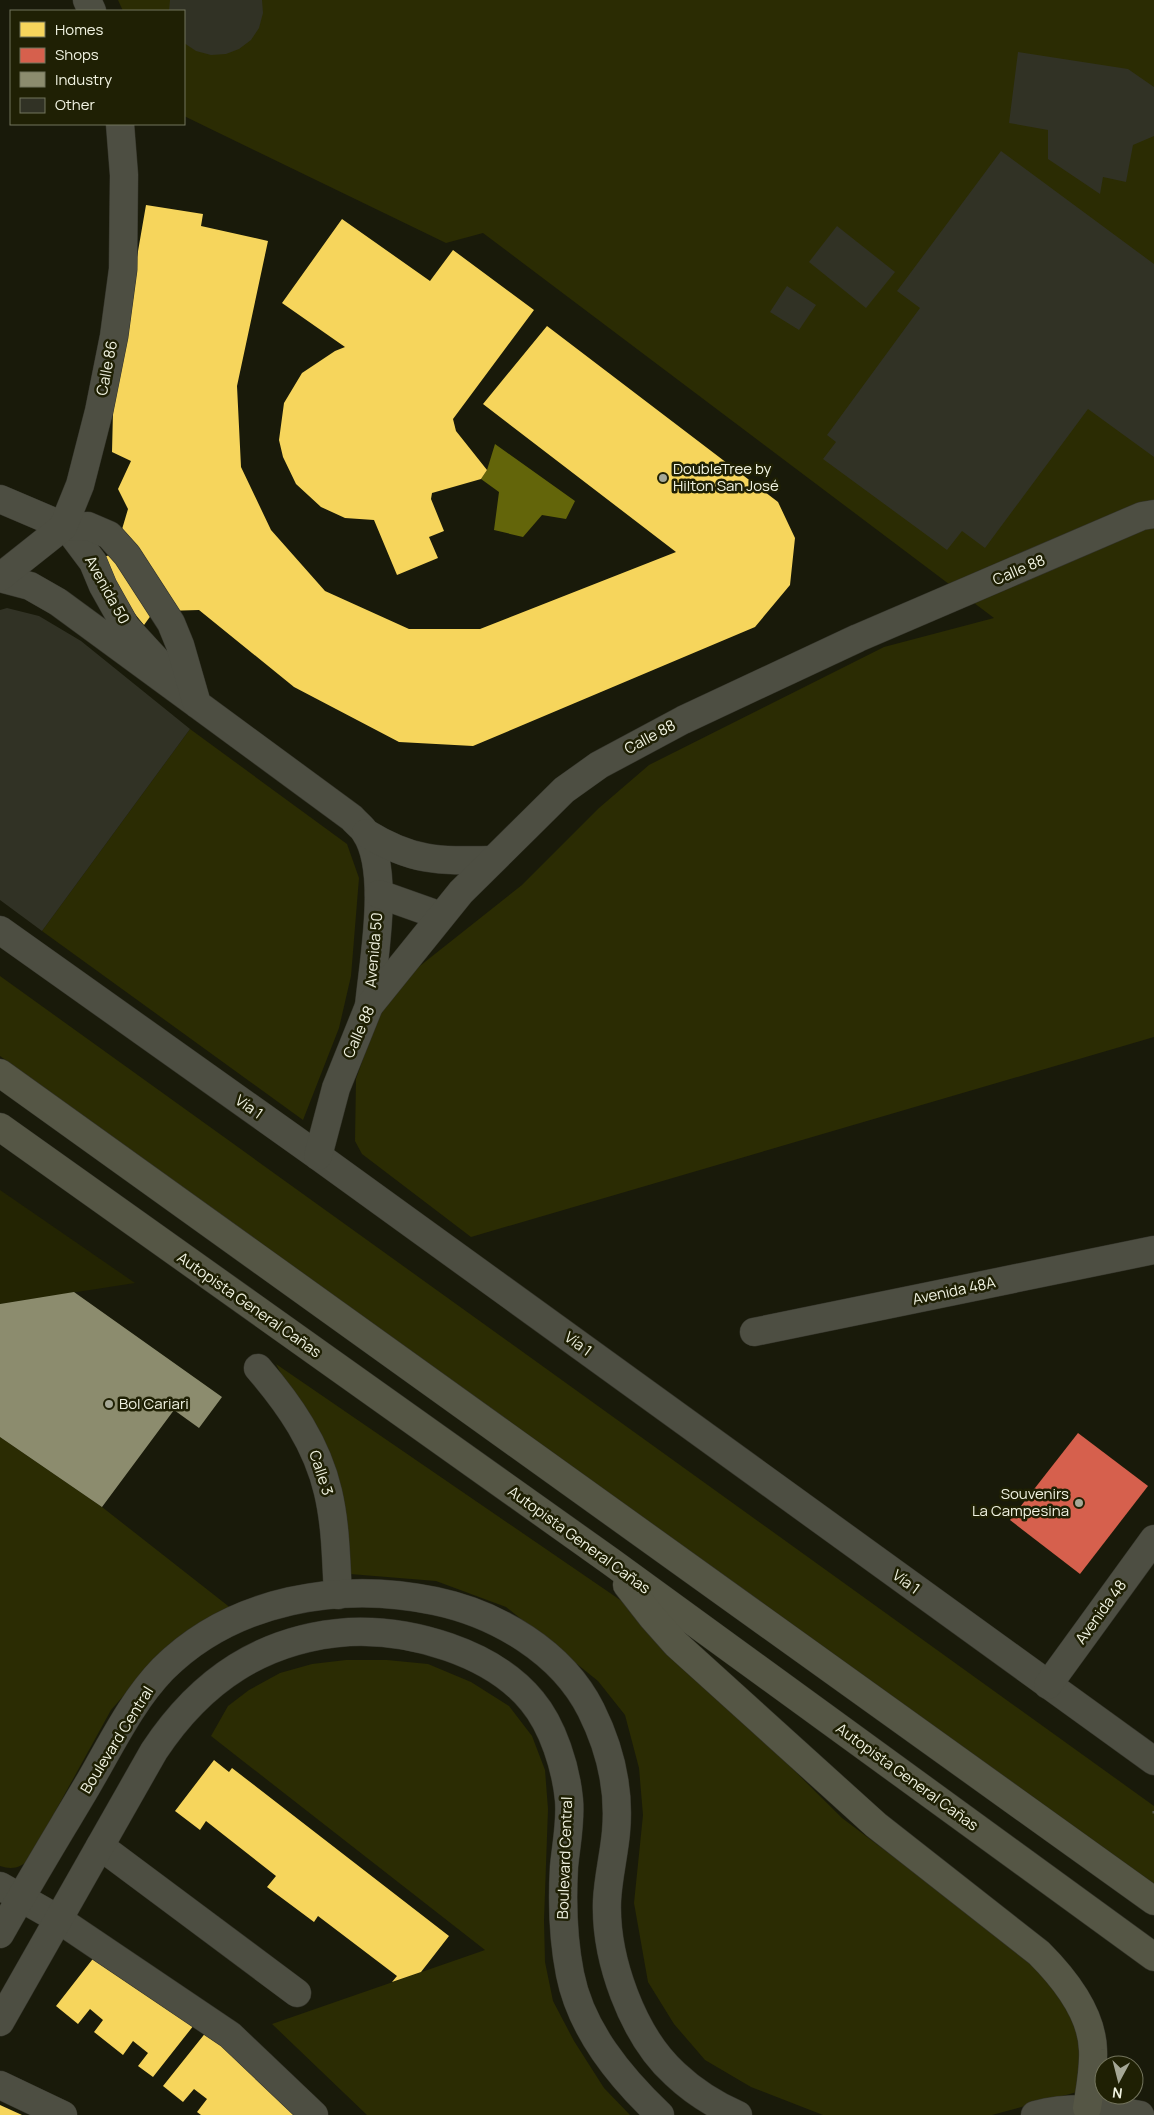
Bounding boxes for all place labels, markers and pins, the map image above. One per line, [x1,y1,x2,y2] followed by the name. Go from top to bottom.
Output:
[673,458,779,496] place label: DoubleTree by Hilton San José
[657,472,669,484] marker: DoubleTree by Hilton San José
[119,1393,189,1414] place label: Bol Cariari
[103,1398,115,1410] marker: Bol Cariari
[972,1483,1069,1521] place label: Souvenirs La Campesina
[1073,1497,1085,1509] marker: Souvenirs La Campesina

